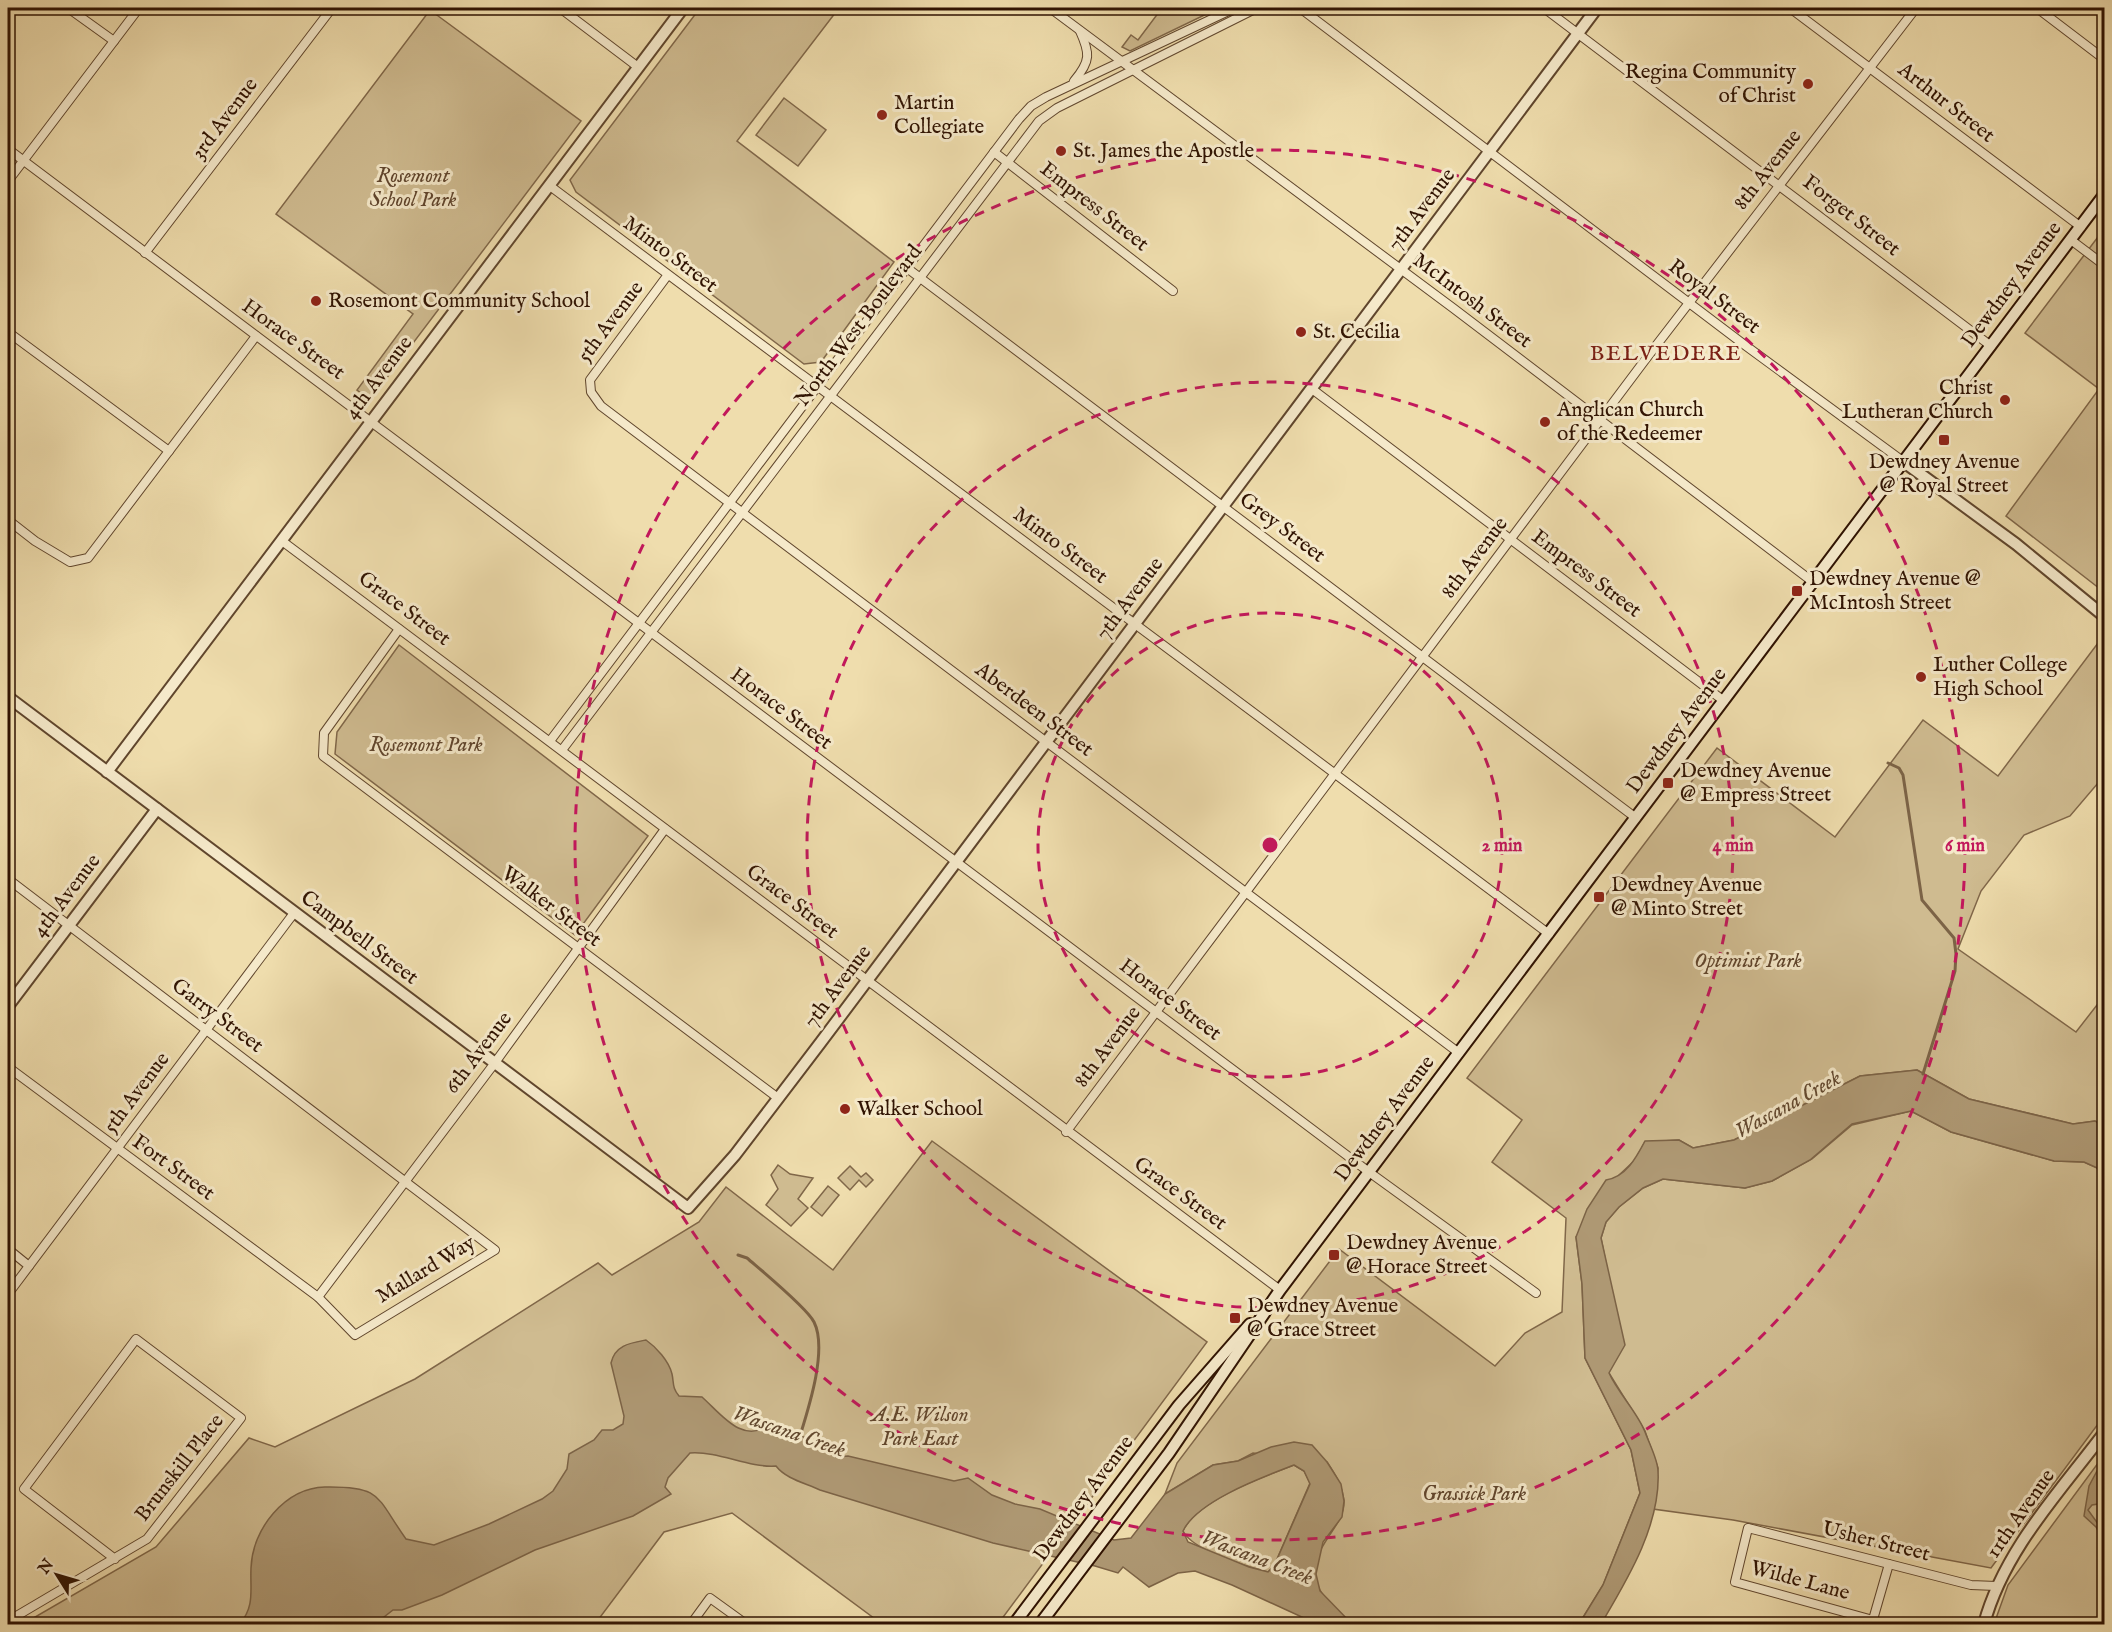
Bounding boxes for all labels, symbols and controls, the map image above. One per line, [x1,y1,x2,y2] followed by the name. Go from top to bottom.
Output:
[1891,56,2000,149] street label: Arthur Street
[1625,59,1797,110] place label: Regina Community of Christ
[185,72,265,165] street label: 3rd Avenue
[1801,77,1815,91] marker: Regina Community of Christ
[894,90,985,141] place label: Martin Collegiate
[875,108,889,122] marker: Martin Collegiate
[1728,124,1808,216] street label: 8th Avenue
[1073,138,1255,165] place label: St. James the Apostle
[1054,144,1068,158] marker: St. James the Apostle
[1034,156,1154,258] street label: Empress Street
[370,163,457,214] park label: Rosemont School Park
[1382,163,1462,257] street label: 7th Avenue
[1797,169,1905,263] street label: Forget Street
[617,211,723,299] street label: Minto Street
[1956,216,2069,354] street label: Dewdney Avenue
[789,239,929,412] street label: North West Boulevard
[1407,247,1537,355] street label: McIntosh Street
[1662,253,1766,341] street label: Royal Street
[572,276,651,368] street label: 5th Avenue
[328,288,590,315] place label: Rosemont Community School
[236,293,350,387] street label: Horace Street
[309,294,323,308] marker: Rosemont Community School
[1313,319,1401,346] place label: St. Cecilia
[1294,325,1308,339] marker: St. Cecilia
[339,331,419,425] street label: 4th Avenue
[1590,340,1742,368] district label: BELVEDERE
[1842,375,1993,426] place label: Christ Lutheran Church
[1998,393,2012,407] marker: Christ Lutheran Church
[1556,397,1704,448] place label: Anglican Church of the Redeemer
[1538,415,1552,429] marker: Anglican Church of the Redeemer
[1937,433,1951,447] marker: Dewdney Avenue @ Royal Street
[1868,449,2020,500] place label: Dewdney Avenue @ Royal Street
[1233,487,1331,569] street label: Grey Street
[1007,502,1113,590] street label: Minto Street
[1436,512,1515,604] street label: 8th Avenue
[1526,524,1646,624] street label: Empress Street
[1090,552,1170,646] street label: 7th Avenue
[352,565,456,653] street label: Grace Street
[1809,566,1981,617] place label: Dewdney Avenue @ McIntosh Street
[1790,584,1804,598] marker: Dewdney Avenue @ McIntosh Street
[1933,652,2068,703] place label: Luther College High School
[969,656,1099,763] street label: Aberdeen Street
[724,662,838,756] street label: Horace Street
[1621,662,1734,800] street label: Dewdney Avenue
[1914,670,1928,684] marker: Luther College High School
[369,732,483,759] park label: Rosemont Park
[1680,758,1832,809] place label: Dewdney Avenue @ Empress Street
[1661,776,1675,790] marker: Dewdney Avenue @ Empress Street
[1260,835,1280,855] centre of rings
[1482,835,1523,858] text: 2 min
[1712,835,1754,858] text: 4 min
[1945,835,1985,858] text: 6 min
[27,849,107,943] street label: 4th Avenue
[740,858,844,946] street label: Grace Street
[495,860,607,954] street label: Walker Street
[1611,872,1763,923] place label: Dewdney Avenue @ Minto Street
[295,885,423,991] street label: Campbell Street
[1592,890,1606,904] marker: Dewdney Avenue @ Minto Street
[798,940,878,1034] street label: 7th Avenue
[1694,948,1802,975] park label: Optimist Park
[1113,953,1227,1047] street label: Horace Street
[166,973,268,1059] street label: Garry Street
[1069,1001,1148,1093] street label: 8th Avenue
[439,1006,519,1099] street label: 6th Avenue
[98,1047,177,1139] street label: 5th Avenue
[1329,1050,1442,1188] street label: Dewdney Avenue
[1730,1064,1846,1146] water label: Wascana Creek
[857,1096,983,1123] place label: Walker School
[838,1102,852,1116] marker: Walker School
[126,1129,220,1207] street label: Fort Street
[1128,1151,1232,1237] street label: Grace Street
[372,1230,481,1310] street label: Mallard Way
[1346,1230,1498,1281] place label: Dewdney Avenue @ Horace Street
[1327,1248,1341,1262] marker: Dewdney Avenue @ Horace Street
[1247,1293,1399,1344] place label: Dewdney Avenue @ Grace Street
[1228,1311,1242,1325] marker: Dewdney Avenue @ Grace Street
[729,1400,849,1464] water label: Wascana Creek
[869,1402,969,1453] park label: A.E. Wilson Park East
[129,1408,231,1527] street label: Brunskill Place
[1028,1430,1141,1568] street label: Dewdney Avenue
[1980,1464,2062,1564] street label: 11th Avenue
[1422,1481,1527,1508] park label: Grassick Park
[1819,1516,1933,1568] street label: Usher Street
[1197,1524,1317,1592] water label: Wascana Creek
[27,1545,87,1605] north arrow
[1747,1555,1853,1607] street label: Wilde Lane
[34,1556,59,1580] text: N

